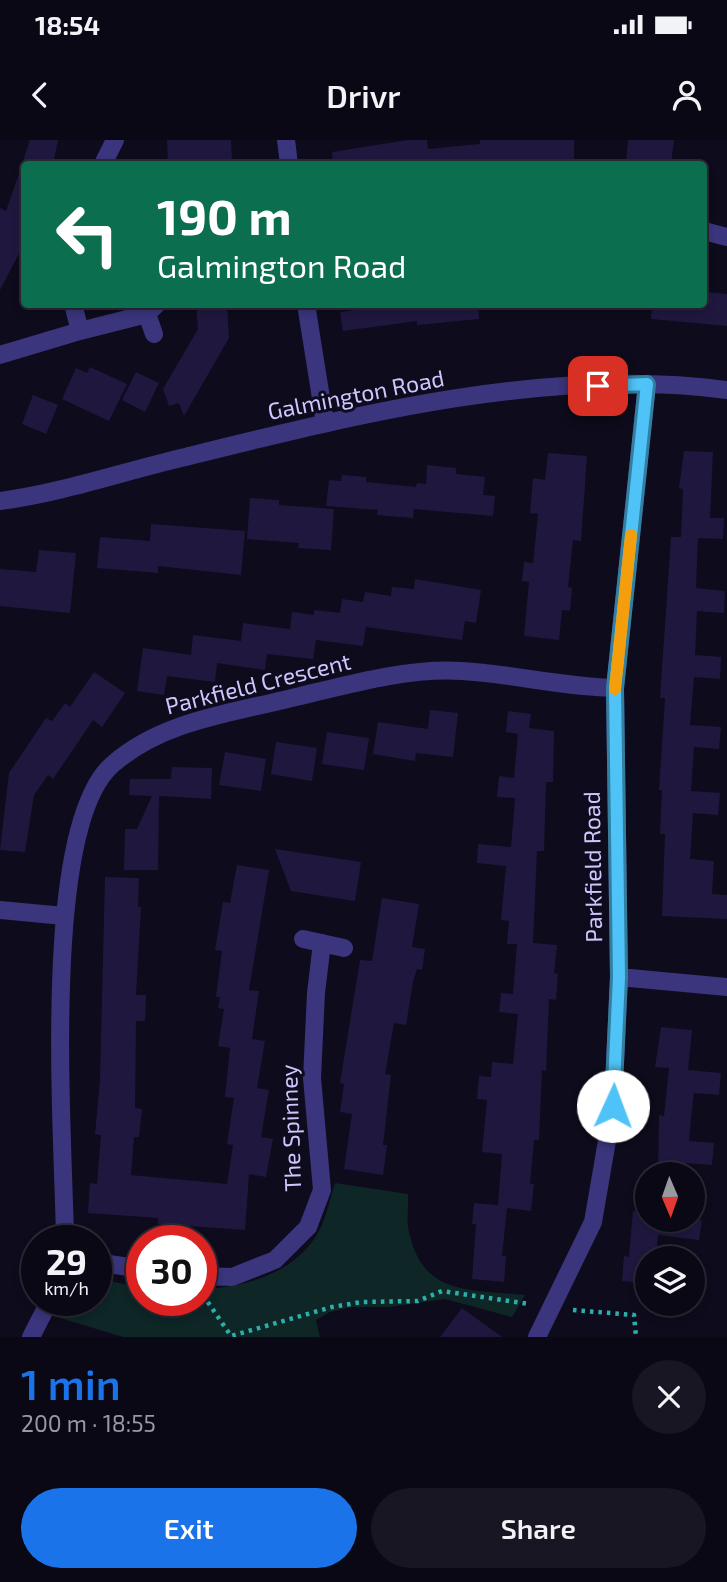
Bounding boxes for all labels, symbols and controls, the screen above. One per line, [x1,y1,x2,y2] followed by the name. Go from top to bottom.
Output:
[35,9,100,40] text: 18:54
[21,76,59,114] icon: back
[326,76,401,114] text: Drivr
[668,76,706,114] icon: person
[157,186,292,245] text: 190 m
[42,189,133,280] icon: left
[157,246,406,284] text: Galmington Road
[568,356,628,416] pin
[265,363,446,425] street label: Galmington Road
[579,367,617,405] icon: arrive
[162,646,354,720] street label: Parkfield Crescent
[577,791,607,943] street label: Parkfield Road
[274,1064,306,1192] street label: The Spinney
[576,1069,650,1143] position arrow
[635,1162,705,1232] north arrow
[635,1162,705,1316] map controls
[126,1225,217,1316] speed limit sign: 30
[46,1240,87,1282] text: 29
[635,1246,705,1316] button: layers
[44,1277,89,1299] text: km/h
[21,1358,121,1408] text: 1 min
[632,1360,706,1434] button: close
[21,1409,156,1437] text: 200 m · 18:55
[21,1488,357,1568] button: Exit
[371,1488,706,1568] button: Share

